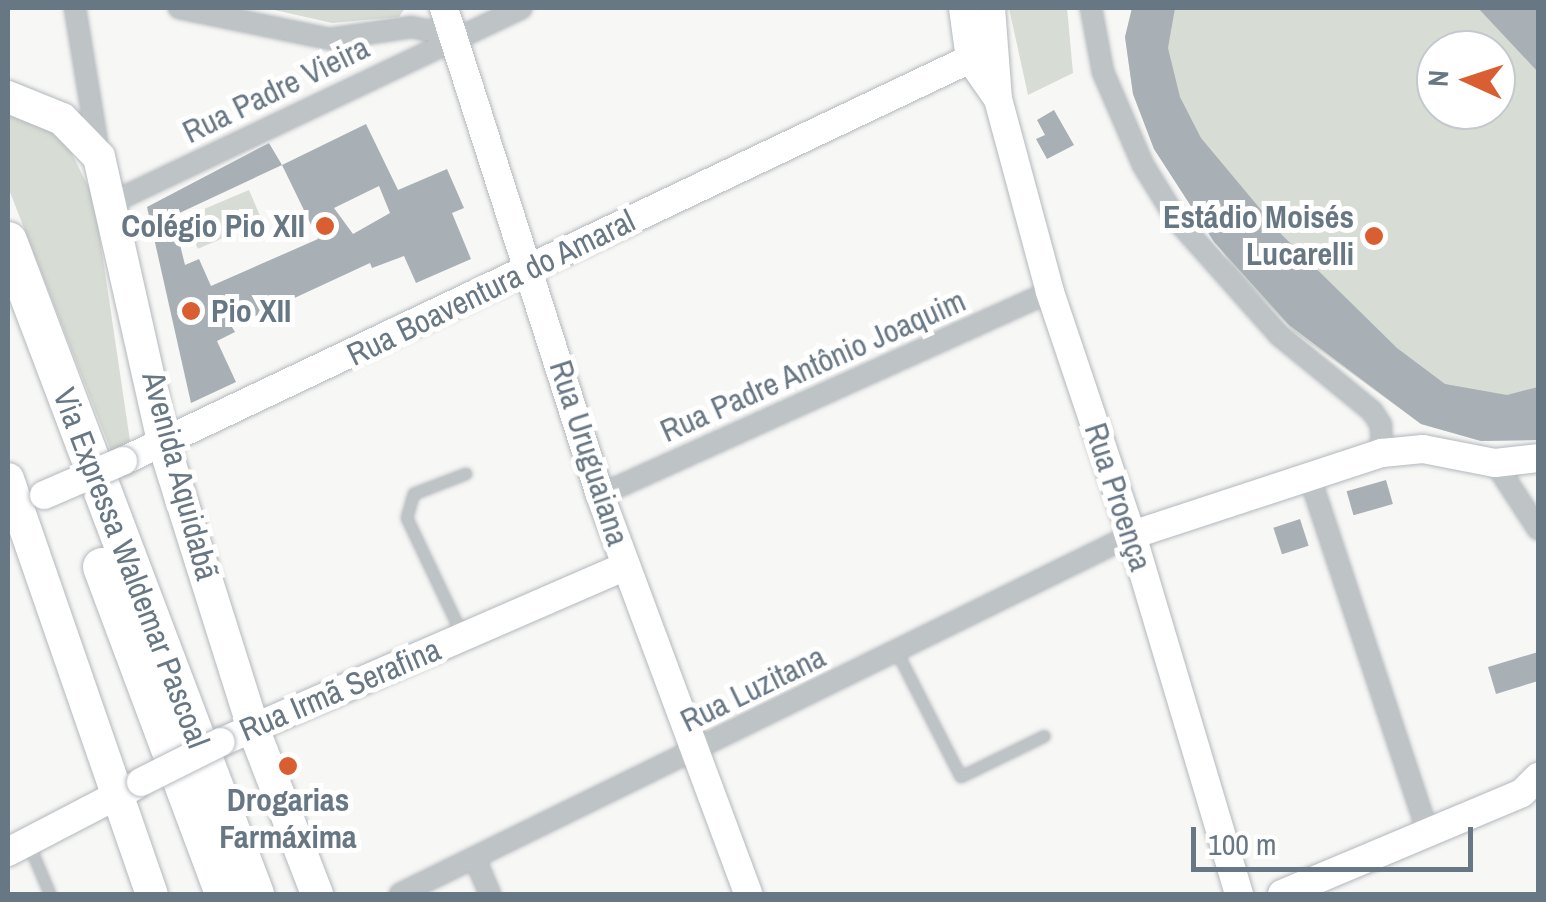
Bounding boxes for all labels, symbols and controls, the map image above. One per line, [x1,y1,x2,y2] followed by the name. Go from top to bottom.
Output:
[177,28,375,152] street label: Rua Padre Vieira
[1416,30,1516,130] north arrow
[1419,69,1457,88] text: N
[1163,199,1354,274] place label: Estádio Moisés Lucarelli
[340,201,642,375] street label: Rua Boaventura do Amaral
[121,207,305,245] place label: Colégio Pio XII
[314,215,336,237] marker: Colégio Pio XII
[1363,225,1385,247] marker: Estádio Moisés Lucarelli
[654,281,972,451] street label: Rua Padre Antônio Joaquim
[211,292,291,330] place label: Pio XII
[180,300,202,322] marker: Pio XII
[541,356,637,550] street label: Rua Uruguaiana
[134,367,226,585] street label: Avenida Aquidabã
[45,383,217,753] street label: Via Expressa Waldemar Pascoal
[1076,418,1160,576] street label: Rua Proença
[234,630,446,750] street label: Rua Irmã Serafina
[674,638,832,740] street label: Rua Luzitana
[277,755,299,777] marker: Drogarias Farmáxima
[219,782,357,857] place label: Drogarias Farmáxima
[1196,807,1478,869] scale bar
[1208,824,1276,864] text: 100 m

